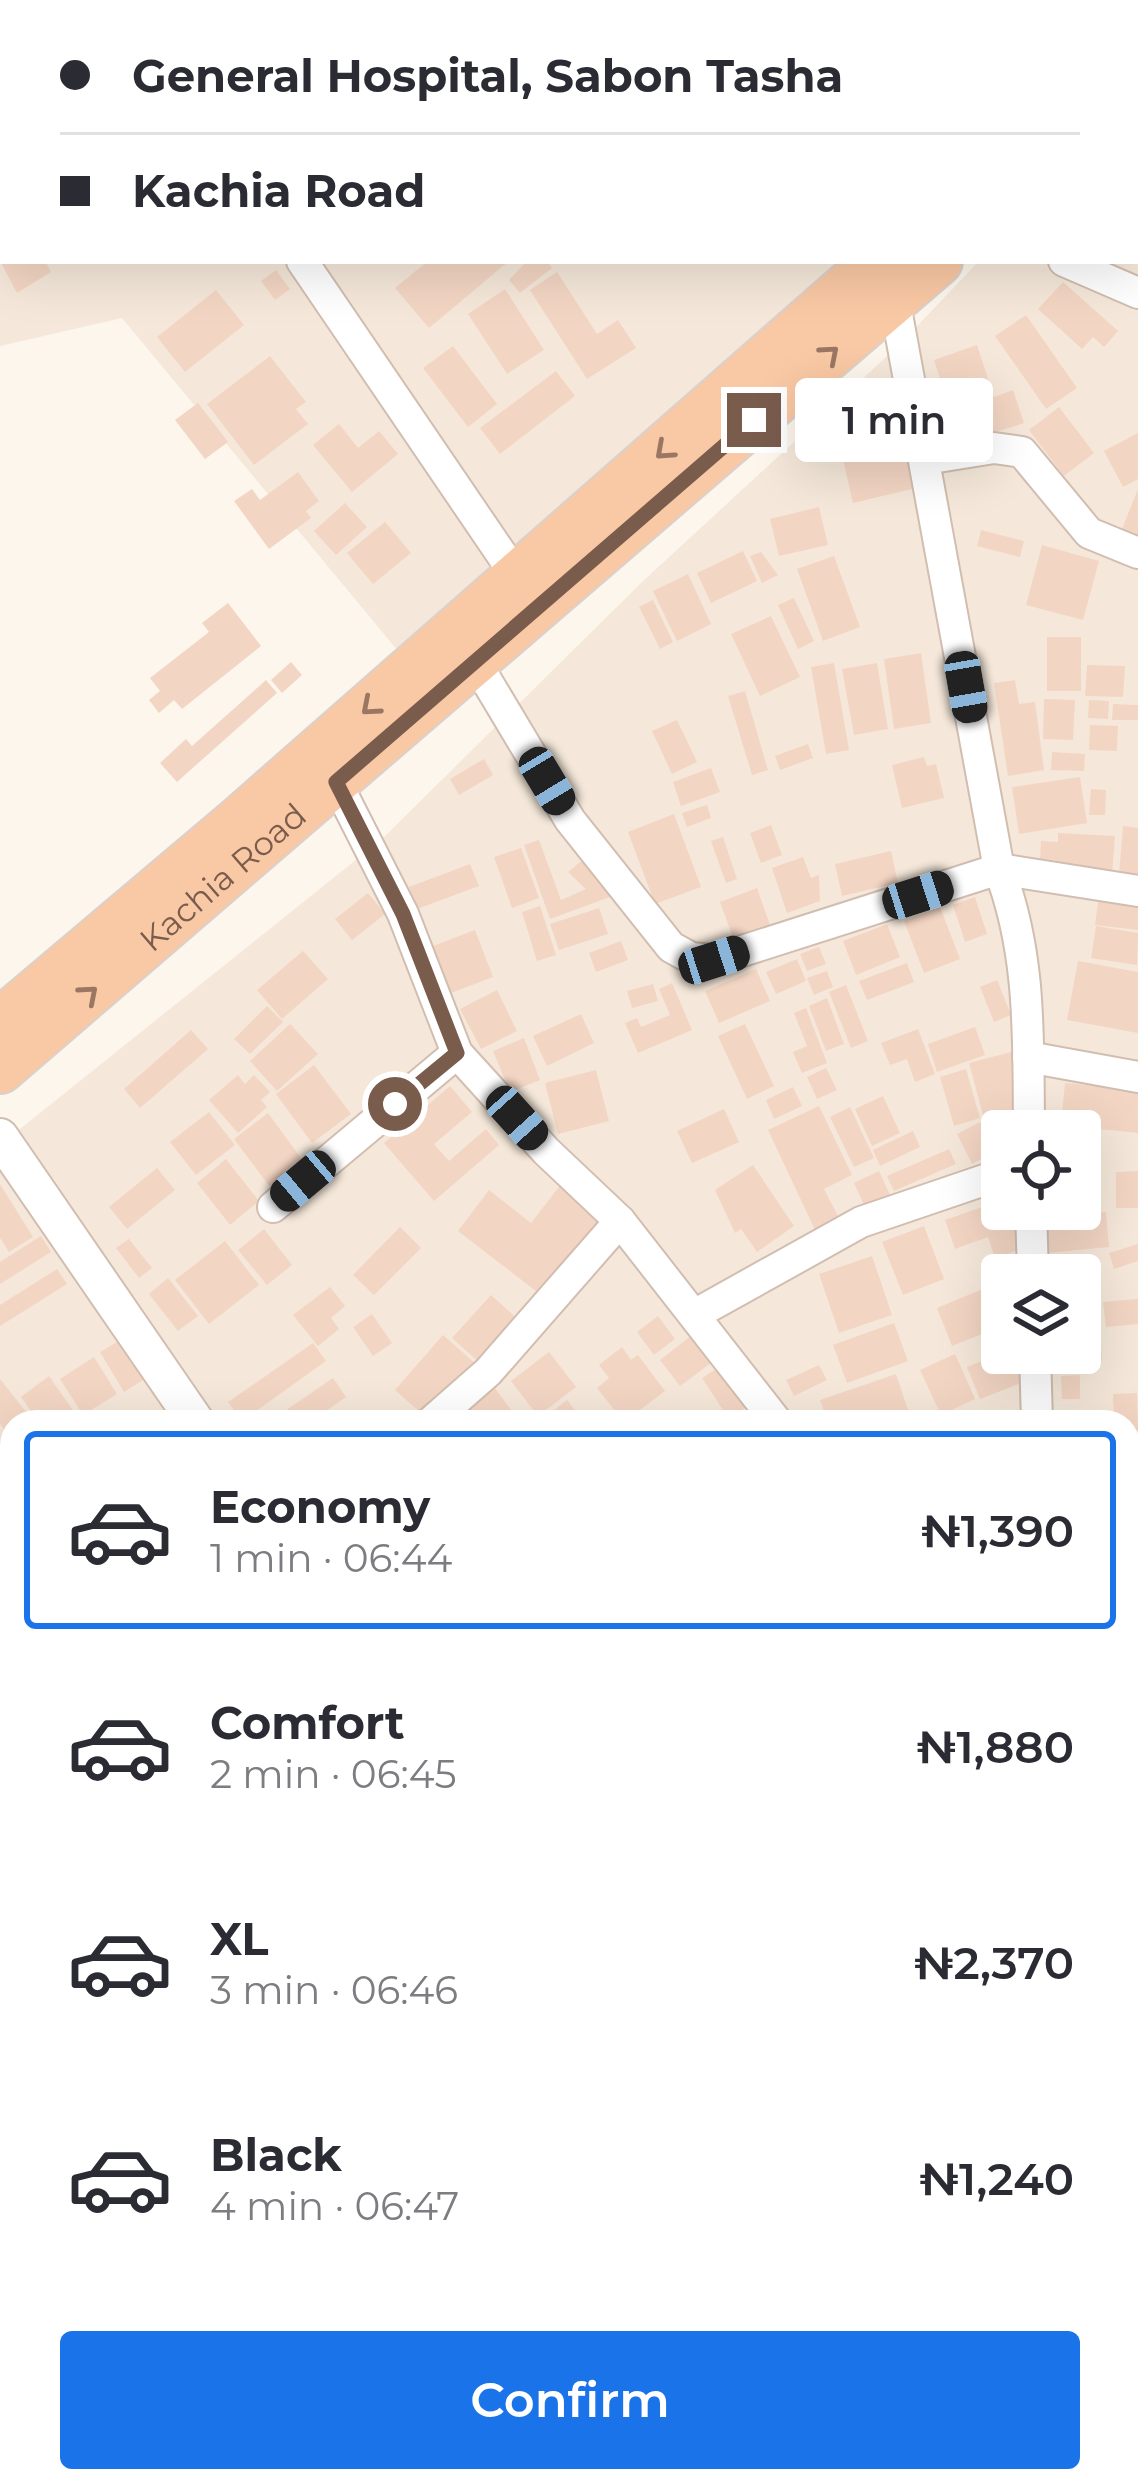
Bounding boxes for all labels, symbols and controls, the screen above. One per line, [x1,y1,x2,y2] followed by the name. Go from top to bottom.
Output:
[132,48,843,103] text: General Hospital, Sabon Tasha
[132,163,426,218] text: Kachia Road
[816,347,838,369] one-way arrow
[796,378,994,462] callout: 1 min
[727,393,781,447] route end
[842,396,946,444] text: 1 min
[656,437,677,458] one-way arrow
[942,648,990,726] car
[362,693,384,714] one-way arrow
[513,741,581,821] car
[131,795,314,960] street label: Kachia Road
[878,867,958,923] car
[674,932,754,988] car
[75,986,97,1008] one-way arrow
[368,1077,422,1131] route start
[480,1079,554,1157] car
[981,1110,1101,1374] map controls
[981,1110,1101,1230] button: locate
[264,1144,342,1218] car
[981,1254,1101,1374] button: layers
[66,1476,174,1584] icon: car
[210,1479,430,1534] text: Economy
[921,1503,1074,1558] text: ₦1,390
[210,1534,452,1582] text: 1 min · 06:44
[66,1692,174,1800] icon: car
[210,1695,405,1750] text: Comfort
[916,1719,1074,1774] text: ₦1,880
[210,1750,456,1798] text: 2 min · 06:45
[66,1908,174,2016] icon: car
[210,1911,268,1966] text: XL
[914,1935,1074,1990] text: ₦2,370
[210,1966,458,2014] text: 3 min · 06:46
[66,2124,174,2232] icon: car
[210,2127,342,2182] text: Black
[919,2151,1074,2206] text: ₦1,240
[210,2182,459,2230] text: 4 min · 06:47
[60,2331,1080,2469] button: Confirm

